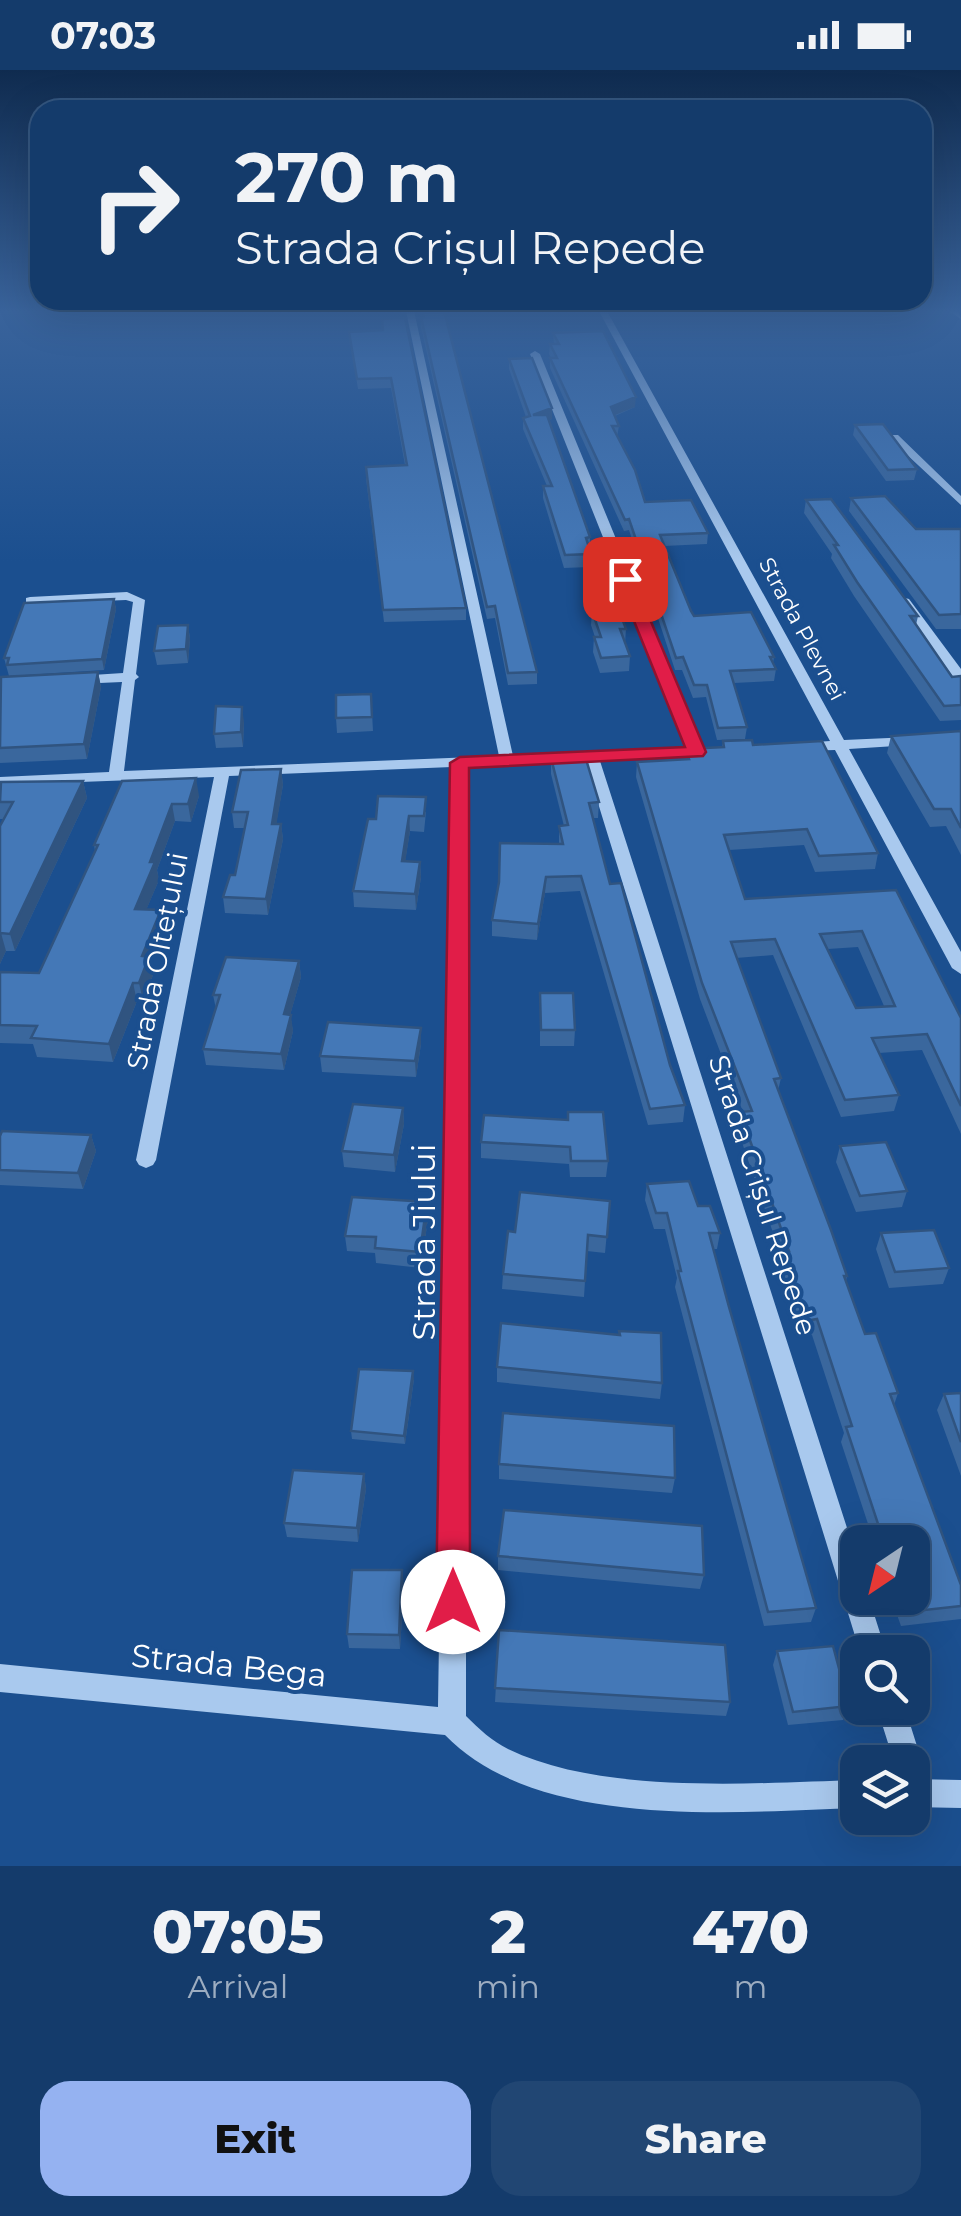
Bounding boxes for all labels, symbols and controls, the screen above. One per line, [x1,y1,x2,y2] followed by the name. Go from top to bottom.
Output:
[50,12,156,59] text: 07:03
[235,134,459,220] text: 270 m
[70,140,200,270] icon: right
[235,220,705,275] text: Strada Crișul Repede
[583,537,668,622] pin
[598,552,653,607] icon: arrive
[753,553,851,705] street label: Strada Plevnei
[119,849,195,1073] street label: Strada Oltețului
[702,1051,824,1339] street label: Strada Crișul Repede
[404,1144,443,1340] street label: Strada Jiului
[840,1525,930,1615] north arrow
[840,1525,930,1835] map controls
[401,1550,505,1654] position arrow
[129,1635,329,1695] street label: Strada Bega
[840,1635,930,1725] button: search
[840,1745,930,1835] button: layers
[152,1895,324,1968] text: 07:05
[490,1895,526,1968] text: 2
[692,1895,809,1968] text: 470
[187,1967,288,2006] text: Arrival
[476,1967,540,2006] text: min
[734,1967,767,2006] text: m
[40,2081,471,2196] button: Exit
[491,2081,921,2196] button: Share

